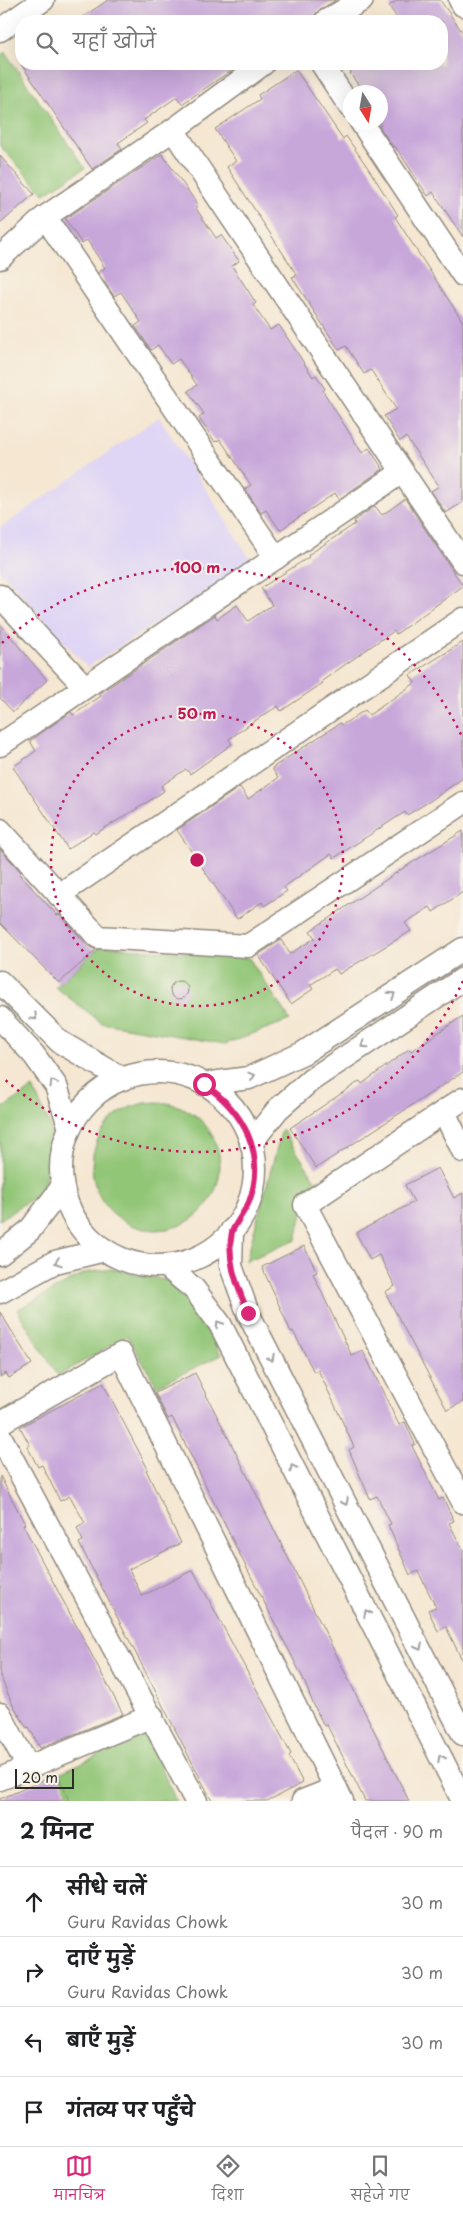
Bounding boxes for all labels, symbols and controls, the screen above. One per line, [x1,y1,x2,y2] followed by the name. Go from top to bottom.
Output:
[15,15,448,70] search box
[73,26,156,54] text: यहाँ खोजें
[33,29,61,57] icon: search
[343,85,388,130] north arrow
[174,555,220,578] text: 100 m
[178,701,216,724] text: 50 m
[188,851,206,869] centre of rings
[386,992,396,1001] one-way arrow
[29,1011,38,1020] one-way arrow
[360,1039,370,1048] one-way arrow
[247,1072,256,1082] one-way arrow
[193,1073,216,1096] route start
[49,1079,59,1088] one-way arrow
[54,1256,62,1266] one-way arrow
[237,1302,260,1325] route end
[215,1320,225,1329] one-way arrow
[265,1352,275,1361] one-way arrow
[289,1464,299,1473] one-way arrow
[339,1497,349,1506] one-way arrow
[363,1609,373,1618] one-way arrow
[413,1642,423,1651] one-way arrow
[437,1754,447,1763] one-way arrow
[15,1766,74,1789] scale bar
[22,1767,58,1788] text: 20 m
[20,1814,92,1846] text: 2 मिनट
[351,1819,443,1843] text: पैदल · 90 m
[67,1873,146,1901] text: सीधे चलें
[20,1888,48,1916] icon: ahead
[401,1890,443,1914] text: 30 m
[67,1909,228,1933] text: Guru Ravidas Chowk
[67,1943,134,1971] text: दाएँ मुड़ें
[20,1958,48,1986] icon: right
[401,1960,443,1984] text: 30 m
[67,1979,228,2003] text: Guru Ravidas Chowk
[67,2025,135,2053] text: बाएँ मुड़ें
[20,2028,48,2056] icon: left
[401,2030,443,2054] text: 30 m
[67,2095,195,2123] text: गंतव्य पर पहुँचे
[20,2098,48,2126] icon: arrive
[53,2152,105,2211] tab: मानचित्र
[212,2152,244,2211] tab: दिशा
[350,2152,410,2211] tab: सहेजे गए

